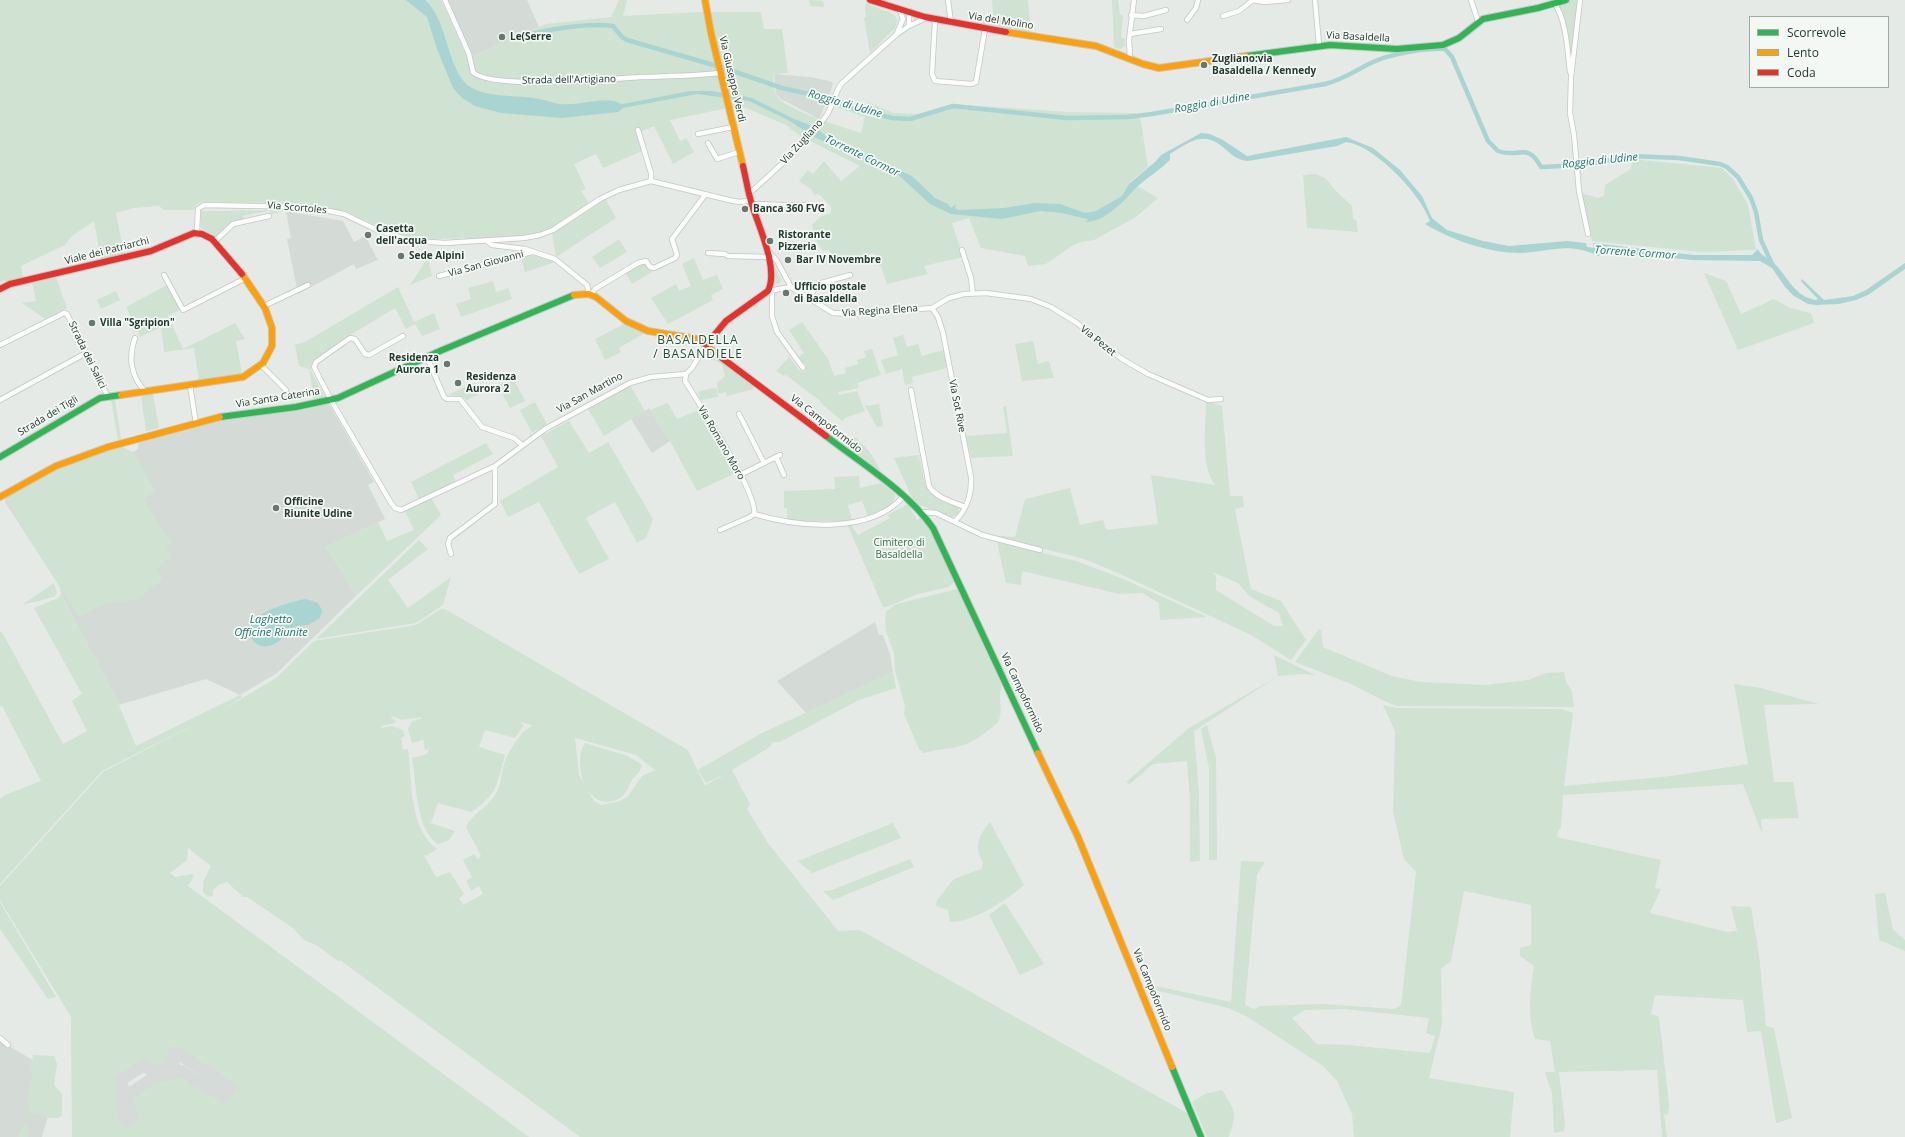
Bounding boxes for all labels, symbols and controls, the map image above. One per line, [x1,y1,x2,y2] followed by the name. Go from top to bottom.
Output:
[968,10,1034,32] street label: Via del Molino
[1749,16,1889,88] legend
[1787,24,1846,41] text: Scorrevole
[1326,29,1390,45] street label: Via Basaldella
[510,31,551,43] place label: Le(Serre
[497,32,507,42] marker: Le(Serre
[716,35,748,123] street label: Via Giuseppe Verdi
[1787,44,1819,61] text: Lento
[1212,53,1316,76] place label: Zugliano:via Basaldella / Kennedy
[1199,60,1209,70] marker: Zugliano:via Basaldella / Kennedy
[1787,64,1816,81] text: Coda
[522,73,616,87] street label: Strada dell'Artigiano
[807,87,883,121] water label: Roggia di Udine
[1173,90,1251,116] water label: Roggia di Udine
[778,117,826,167] street label: Via Zugliano
[823,132,901,180] water label: Torrente Cormor
[1561,150,1639,172] water label: Roggia di Udine
[267,199,327,217] street label: Via Scortoles
[753,203,825,215] place label: Banca 360 FVG
[740,204,750,214] marker: Banca 360 FVG
[376,223,427,246] place label: Casetta dell'acqua
[778,229,831,252] place label: Ristorante Pizzeria
[363,230,373,240] marker: Casetta dell'acqua
[64,235,150,267] street label: Viale dei Patriarchi
[765,236,775,246] marker: Ristorante Pizzeria
[1594,244,1676,262] water label: Torrente Cormor
[447,248,525,280] street label: Via San Giovanni
[409,250,464,262] place label: Sede Alpini
[396,251,406,261] marker: Sede Alpini
[796,254,881,266] place label: Bar IV Novembre
[783,255,793,265] marker: Bar IV Novembre
[794,281,866,304] place label: Ufficio postale di Basaldella
[781,288,791,298] marker: Ufficio postale di Basaldella
[842,302,918,320] street label: Via Regina Elena
[100,317,175,329] place label: Villa "Sgripion"
[87,318,97,328] marker: Villa "Sgripion"
[66,319,108,391] street label: Strada dei Salici
[1078,323,1118,359] street label: Via Pezet
[653,334,743,362] district label: BASALDELLA / BASANDIELE
[389,352,439,376] place label: Residenza Aurora 1
[442,359,452,369] marker: Residenza Aurora 1
[555,370,625,416] street label: Via San Martino
[466,371,516,394] place label: Residenza Aurora 2
[453,378,463,388] marker: Residenza Aurora 2
[946,379,968,433] street label: Via Sot Rive
[235,385,321,411] street label: Via Santa Caterina
[788,392,864,456] street label: Via Campoformido
[16,393,80,439] street label: Strada dei Tigli
[695,404,747,482] street label: Via Romano Moro
[284,496,352,520] place label: Officine Riunite Udine
[271,503,281,513] marker: Officine Riunite Udine
[873,537,925,560] park label: Cimitero di Basaldella
[234,613,308,639] water label: Laghetto Officine Riunite
[998,651,1046,735] street label: Via Campoformido
[1130,947,1174,1033] street label: Via Campoformido

